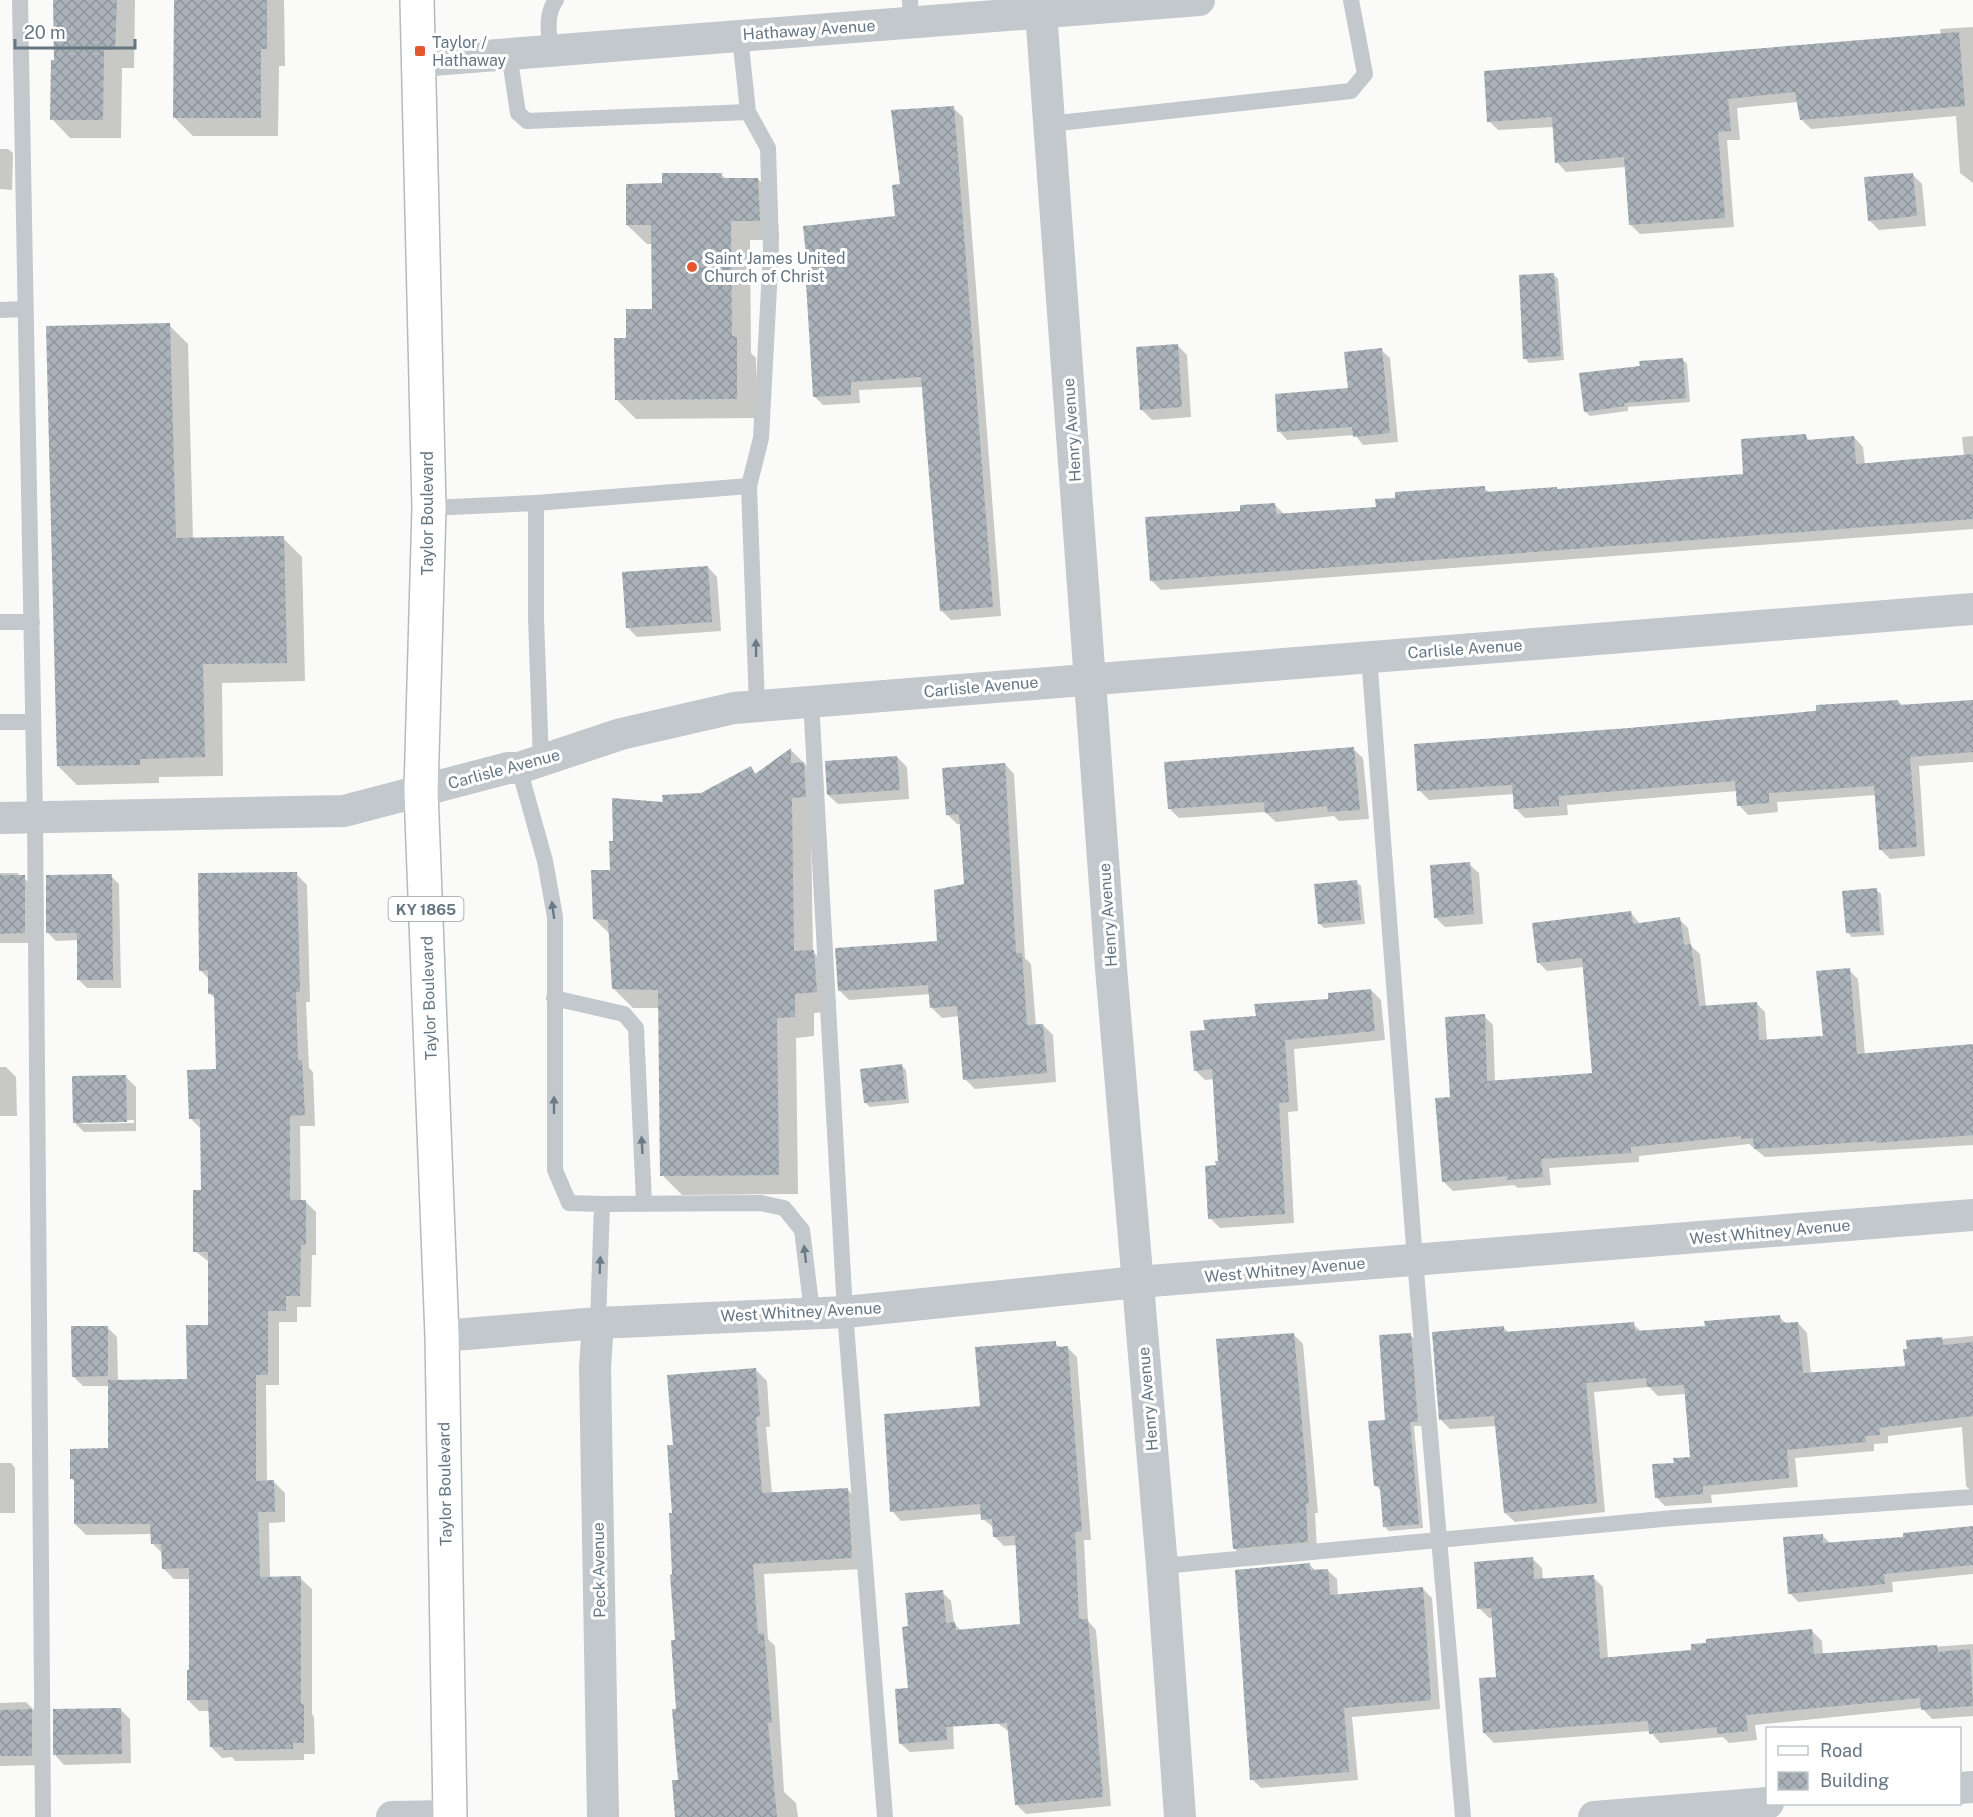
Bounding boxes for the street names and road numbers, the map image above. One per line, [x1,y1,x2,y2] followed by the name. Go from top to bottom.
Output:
[742,16,876,44] street label: Hathaway Avenue
[1059,377,1085,483] street label: Henry Avenue
[418,451,437,575] street label: Taylor Boulevard
[1407,636,1523,662] street label: Carlisle Avenue
[923,673,1039,701] street label: Carlisle Avenue
[446,745,562,793] street label: Carlisle Avenue
[1095,862,1121,968] street label: Henry Avenue
[388,897,464,921] road number: KY 1865
[417,936,441,1060] street label: Taylor Boulevard
[1689,1216,1851,1248] street label: West Whitney Avenue
[1204,1254,1366,1286] street label: West Whitney Avenue
[720,1298,882,1326] street label: West Whitney Avenue
[1134,1346,1162,1452] street label: Henry Avenue
[434,1422,456,1546] street label: Taylor Boulevard
[589,1522,609,1618] street label: Peck Avenue

